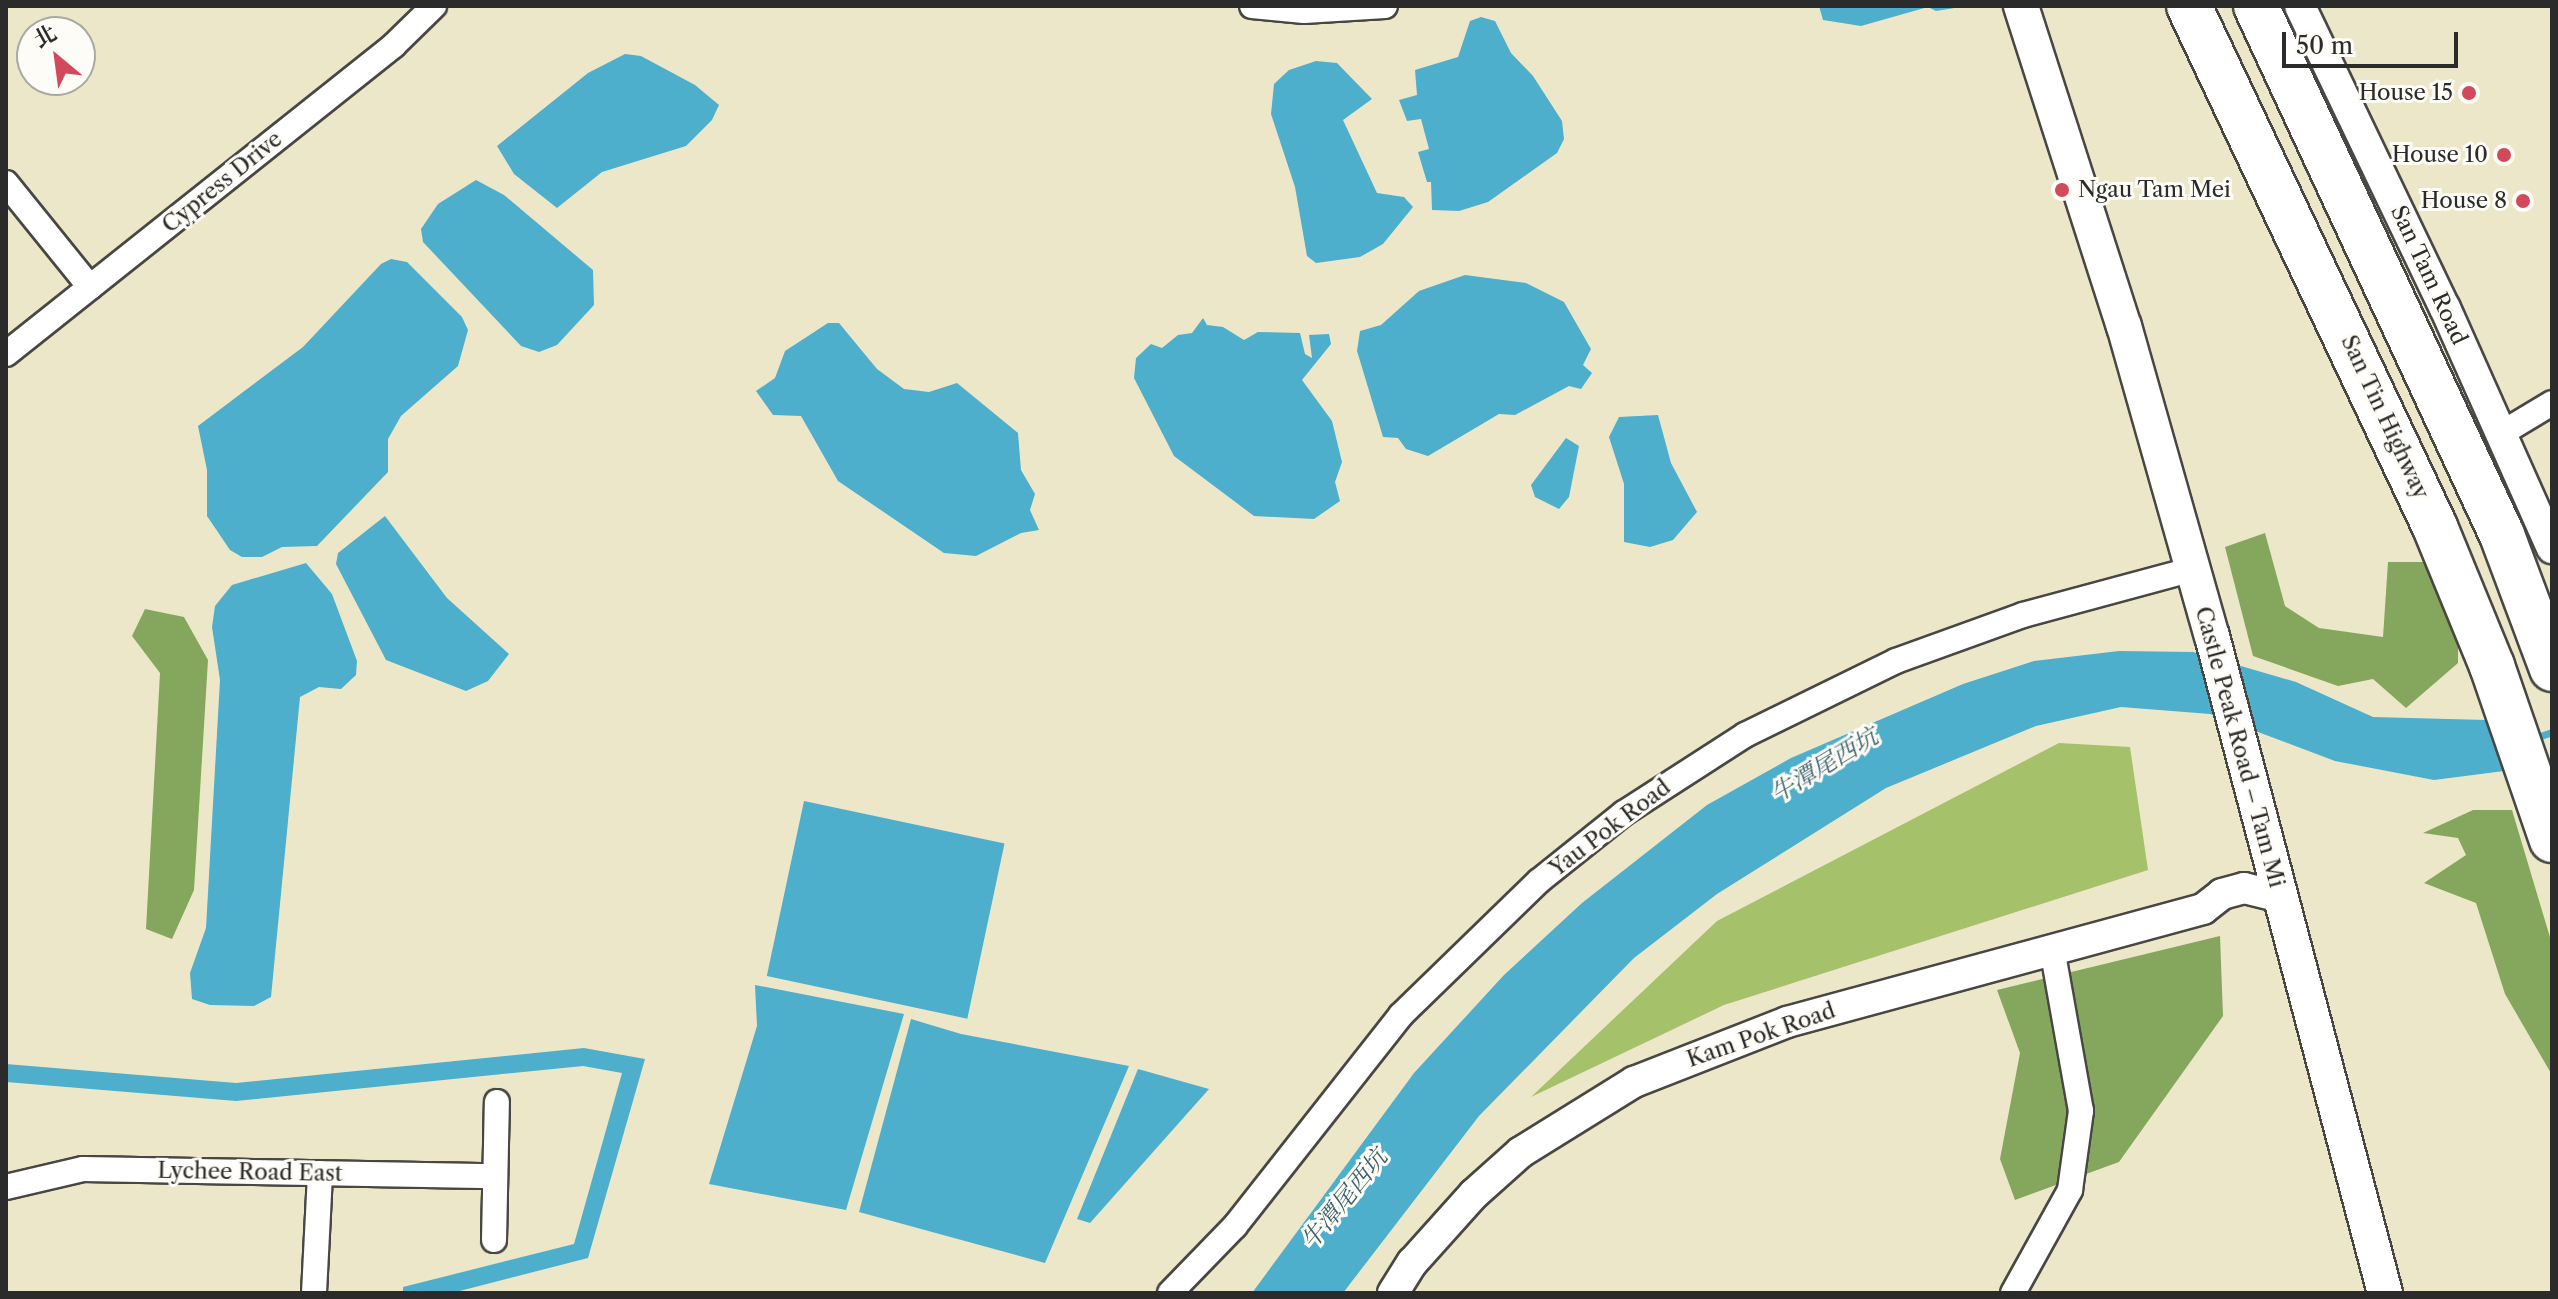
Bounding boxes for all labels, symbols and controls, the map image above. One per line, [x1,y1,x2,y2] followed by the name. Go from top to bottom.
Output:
[16,16,96,96] north arrow
[2286,16,2462,66] scale bar
[29,19,61,53] text: 北
[2296,31,2353,60] text: 50 m
[2359,80,2453,106] place label: House 15
[2460,84,2478,102] marker: House 15
[157,126,287,238] street label: Cypress Drive
[2392,142,2488,168] place label: House 10
[2495,146,2513,164] marker: House 10
[2078,177,2231,203] place label: Ngau Tam Mei
[2053,181,2071,199] marker: Ngau Tam Mei
[2421,188,2507,214] place label: House 8
[2514,192,2532,210] marker: House 8
[2385,201,2473,349] street label: San Tam Road
[2335,331,2435,503] street label: San Tin Highway
[2190,603,2290,891] street label: Castle Peak Road – Tam Mi
[1765,722,1883,808] water label: 牛潭尾西坑
[1544,774,1676,882] street label: Yau Pok Road
[1683,997,1839,1073] street label: Kam Pok Road
[1295,1143,1393,1255] water label: 牛潭尾西坑
[157,1157,343,1187] street label: Lychee Road East

